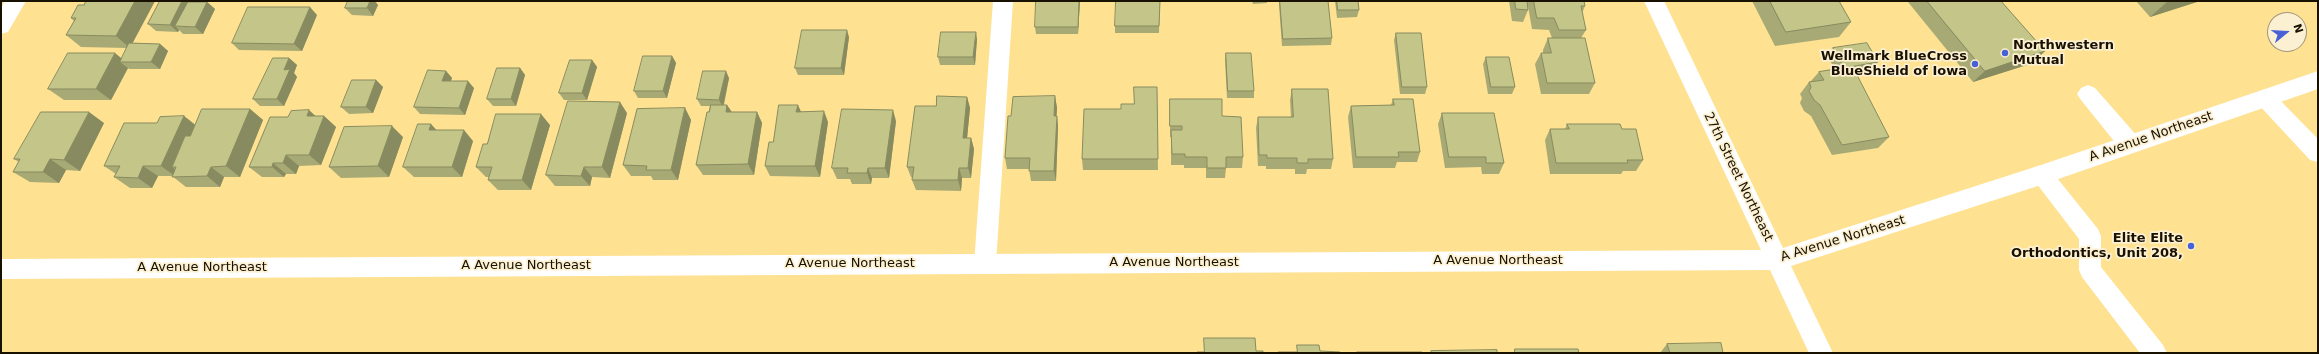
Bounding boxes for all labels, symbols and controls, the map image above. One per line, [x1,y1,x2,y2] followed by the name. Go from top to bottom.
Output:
[2267,12,2307,52] north arrow
[2290,22,2306,35] text: N
[2013,38,2114,69] place label: Northwestern Mutual
[2000,48,2010,58] marker: Northwestern Mutual
[1821,49,1967,80] place label: Wellmark BlueCross BlueShield of Iowa
[1970,59,1980,69] marker: Wellmark BlueCross BlueShield of Iowa
[2087,109,2215,165] street label: A Avenue Northeast
[1700,110,1776,244] street label: 27th Street Northeast
[1779,213,1907,265] street label: A Avenue Northeast
[2011,231,2183,262] place label: Elite Elite Orthodontics, Unit 208,
[2186,241,2196,251] marker: Elite Elite Orthodontics, Unit 208,
[1433,253,1563,269] street label: A Avenue Northeast
[1109,255,1239,271] street label: A Avenue Northeast
[785,256,915,272] street label: A Avenue Northeast
[461,258,591,274] street label: A Avenue Northeast
[137,260,267,276] street label: A Avenue Northeast

